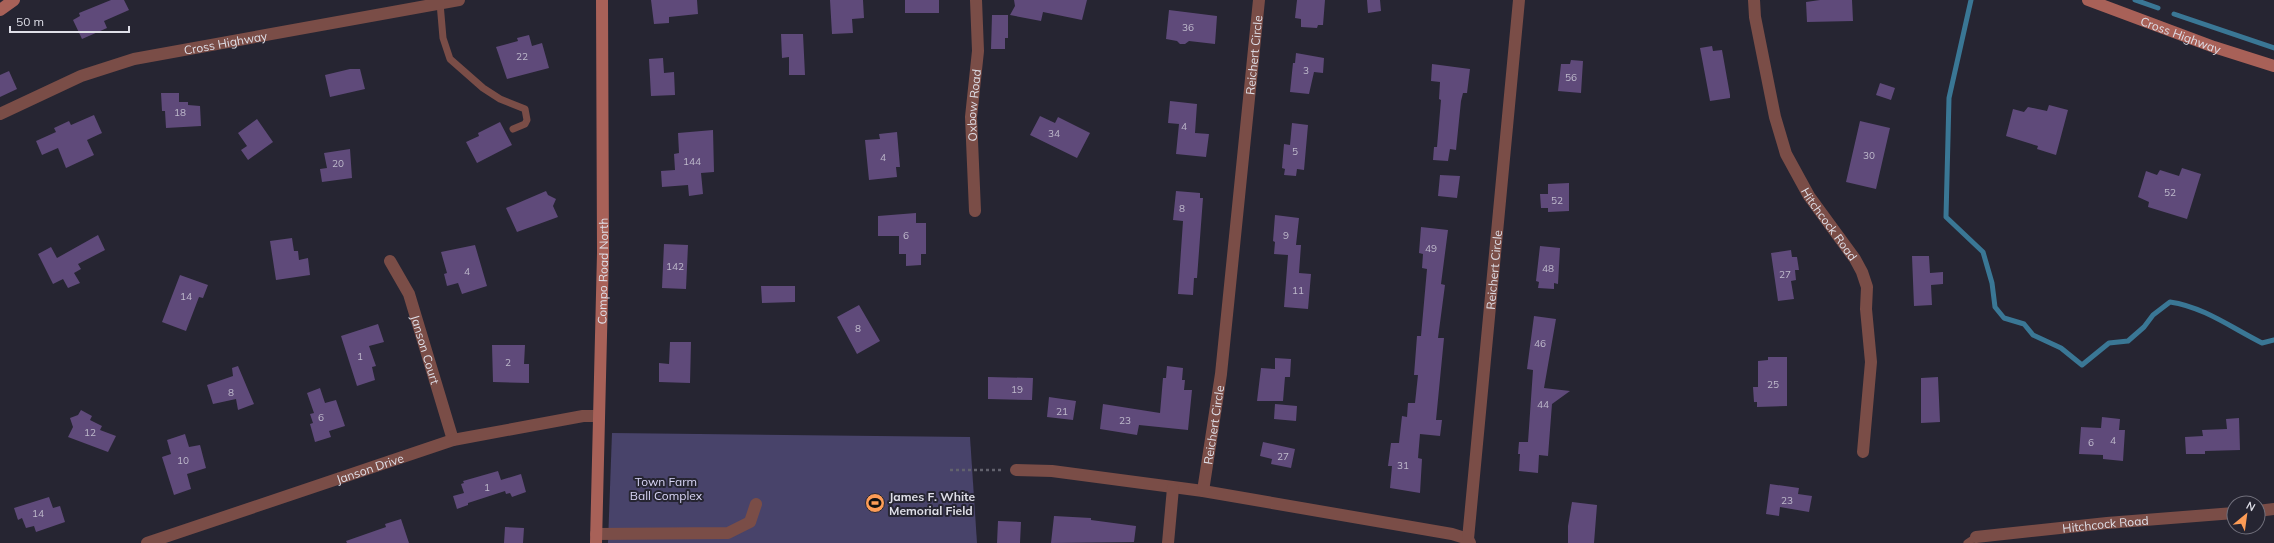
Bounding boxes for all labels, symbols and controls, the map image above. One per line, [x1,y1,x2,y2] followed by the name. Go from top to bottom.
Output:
[10,8,129,34] scale bar
[2139,13,2223,56] street label: Cross Highway
[16,14,44,29] text: 50 m
[1242,15,1265,95] street label: Reichert Circle
[1182,21,1194,34] house number: 36
[182,27,269,57] street label: Cross Highway
[516,50,528,63] house number: 22
[1303,64,1309,77] house number: 3
[963,68,984,142] street label: Oxbow Road
[1565,71,1577,84] house number: 56
[174,106,186,119] house number: 18
[1181,120,1187,133] house number: 4
[1048,127,1060,140] house number: 34
[1292,145,1298,158] house number: 5
[1863,149,1875,162] house number: 30
[880,151,886,164] house number: 4
[683,155,701,168] house number: 144
[332,157,344,170] house number: 20
[1798,185,1861,263] street label: Hitchcock Road
[2164,186,2176,199] house number: 52
[1551,194,1563,207] house number: 52
[1179,202,1185,215] house number: 8
[594,218,611,325] street label: Compo Road North
[903,229,909,242] house number: 6
[1283,229,1289,242] house number: 9
[1482,229,1505,310] street label: Reichert Circle
[1425,242,1437,255] house number: 49
[666,260,684,273] house number: 142
[1542,262,1554,275] house number: 48
[464,265,470,278] house number: 4
[1779,268,1791,281] house number: 27
[1292,284,1304,297] house number: 11
[180,290,192,303] house number: 14
[408,313,443,386] street label: Janson Court
[855,322,861,335] house number: 8
[1534,337,1546,350] house number: 46
[357,350,363,363] house number: 1
[505,356,511,369] house number: 2
[1767,378,1779,391] house number: 25
[1011,383,1023,396] house number: 19
[1200,384,1227,465] street label: Reichert Circle
[228,386,234,399] house number: 8
[1537,398,1549,411] house number: 44
[1056,405,1068,418] house number: 21
[318,411,324,424] house number: 6
[1119,414,1131,427] house number: 23
[84,426,96,439] house number: 12
[2110,434,2116,447] house number: 4
[2088,436,2094,449] house number: 6
[334,450,405,486] street label: Janson Drive
[1277,450,1289,463] house number: 27
[177,454,189,467] house number: 10
[1397,459,1409,472] house number: 31
[630,474,703,503] park label: Town Farm Ball Complex
[484,481,490,494] house number: 1
[889,489,976,518] place label: James F. White Memorial Field
[864,492,886,514] sports icon: James F. White Memorial Field
[1781,494,1793,507] house number: 23
[2226,495,2266,535] north arrow
[2244,498,2258,514] text: N
[32,507,44,520] house number: 14
[2061,512,2149,535] street label: Hitchcock Road

